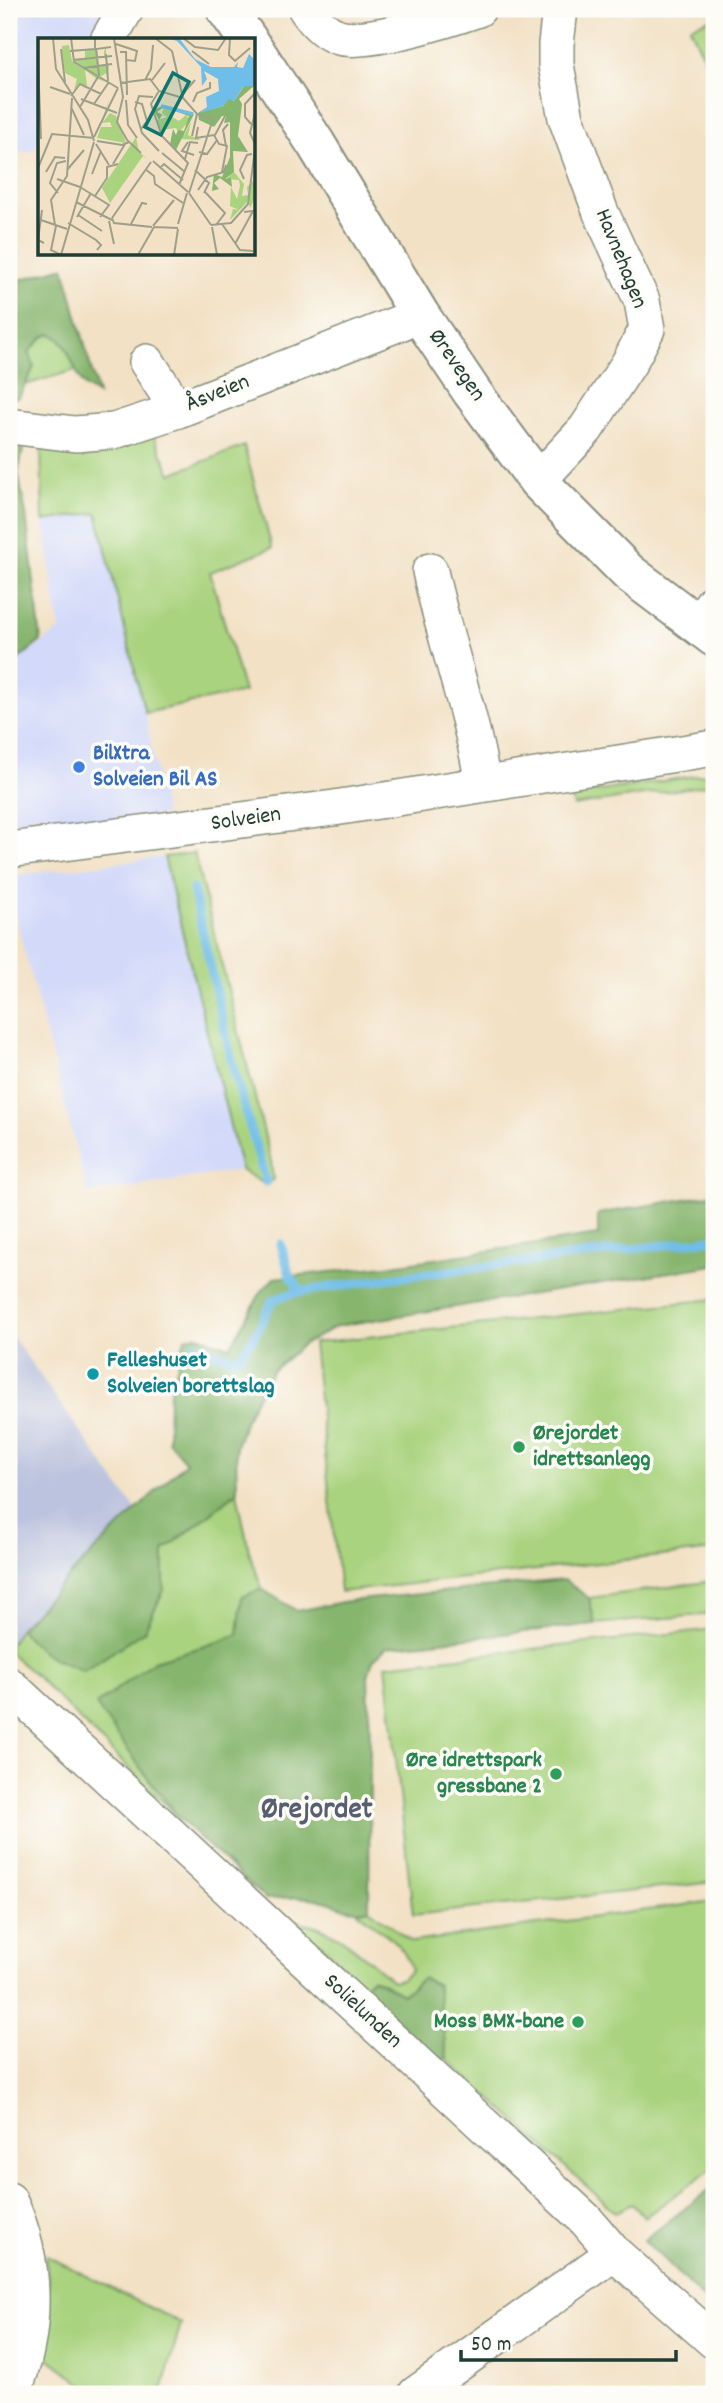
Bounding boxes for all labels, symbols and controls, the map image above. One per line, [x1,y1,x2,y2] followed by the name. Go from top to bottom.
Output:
[38,38,256,256] inset map
[585,204,655,314] street label: Havnehagen
[419,323,493,409] street label: Ørevegen
[181,366,255,422] street label: Åsveien
[93,738,217,797] place label: BilXtra Solveien Bil AS
[71,759,87,775] marker: BilXtra Solveien Bil AS
[209,799,283,841] street label: Solveien
[107,1345,275,1404] place label: Felleshuset Solveien borettslag
[85,1366,101,1382] marker: Felleshuset Solveien borettslag
[533,1418,650,1477] place label: Ørejordet idrettsanlegg
[511,1439,527,1455] marker: Ørejordet idrettsanlegg
[406,1745,543,1804] place label: Øre idrettspark gressbane 2
[548,1766,564,1782] marker: Øre idrettspark gressbane 2
[261,1790,373,1833] district label: Ørejordet
[315,1967,409,2057] street label: Solielunden
[434,2006,564,2039] place label: Moss BMX-bane
[570,2014,586,2030] marker: Moss BMX-bane
[461,2319,676,2363] scale bar
[471,2331,511,2361] text: 50 m

